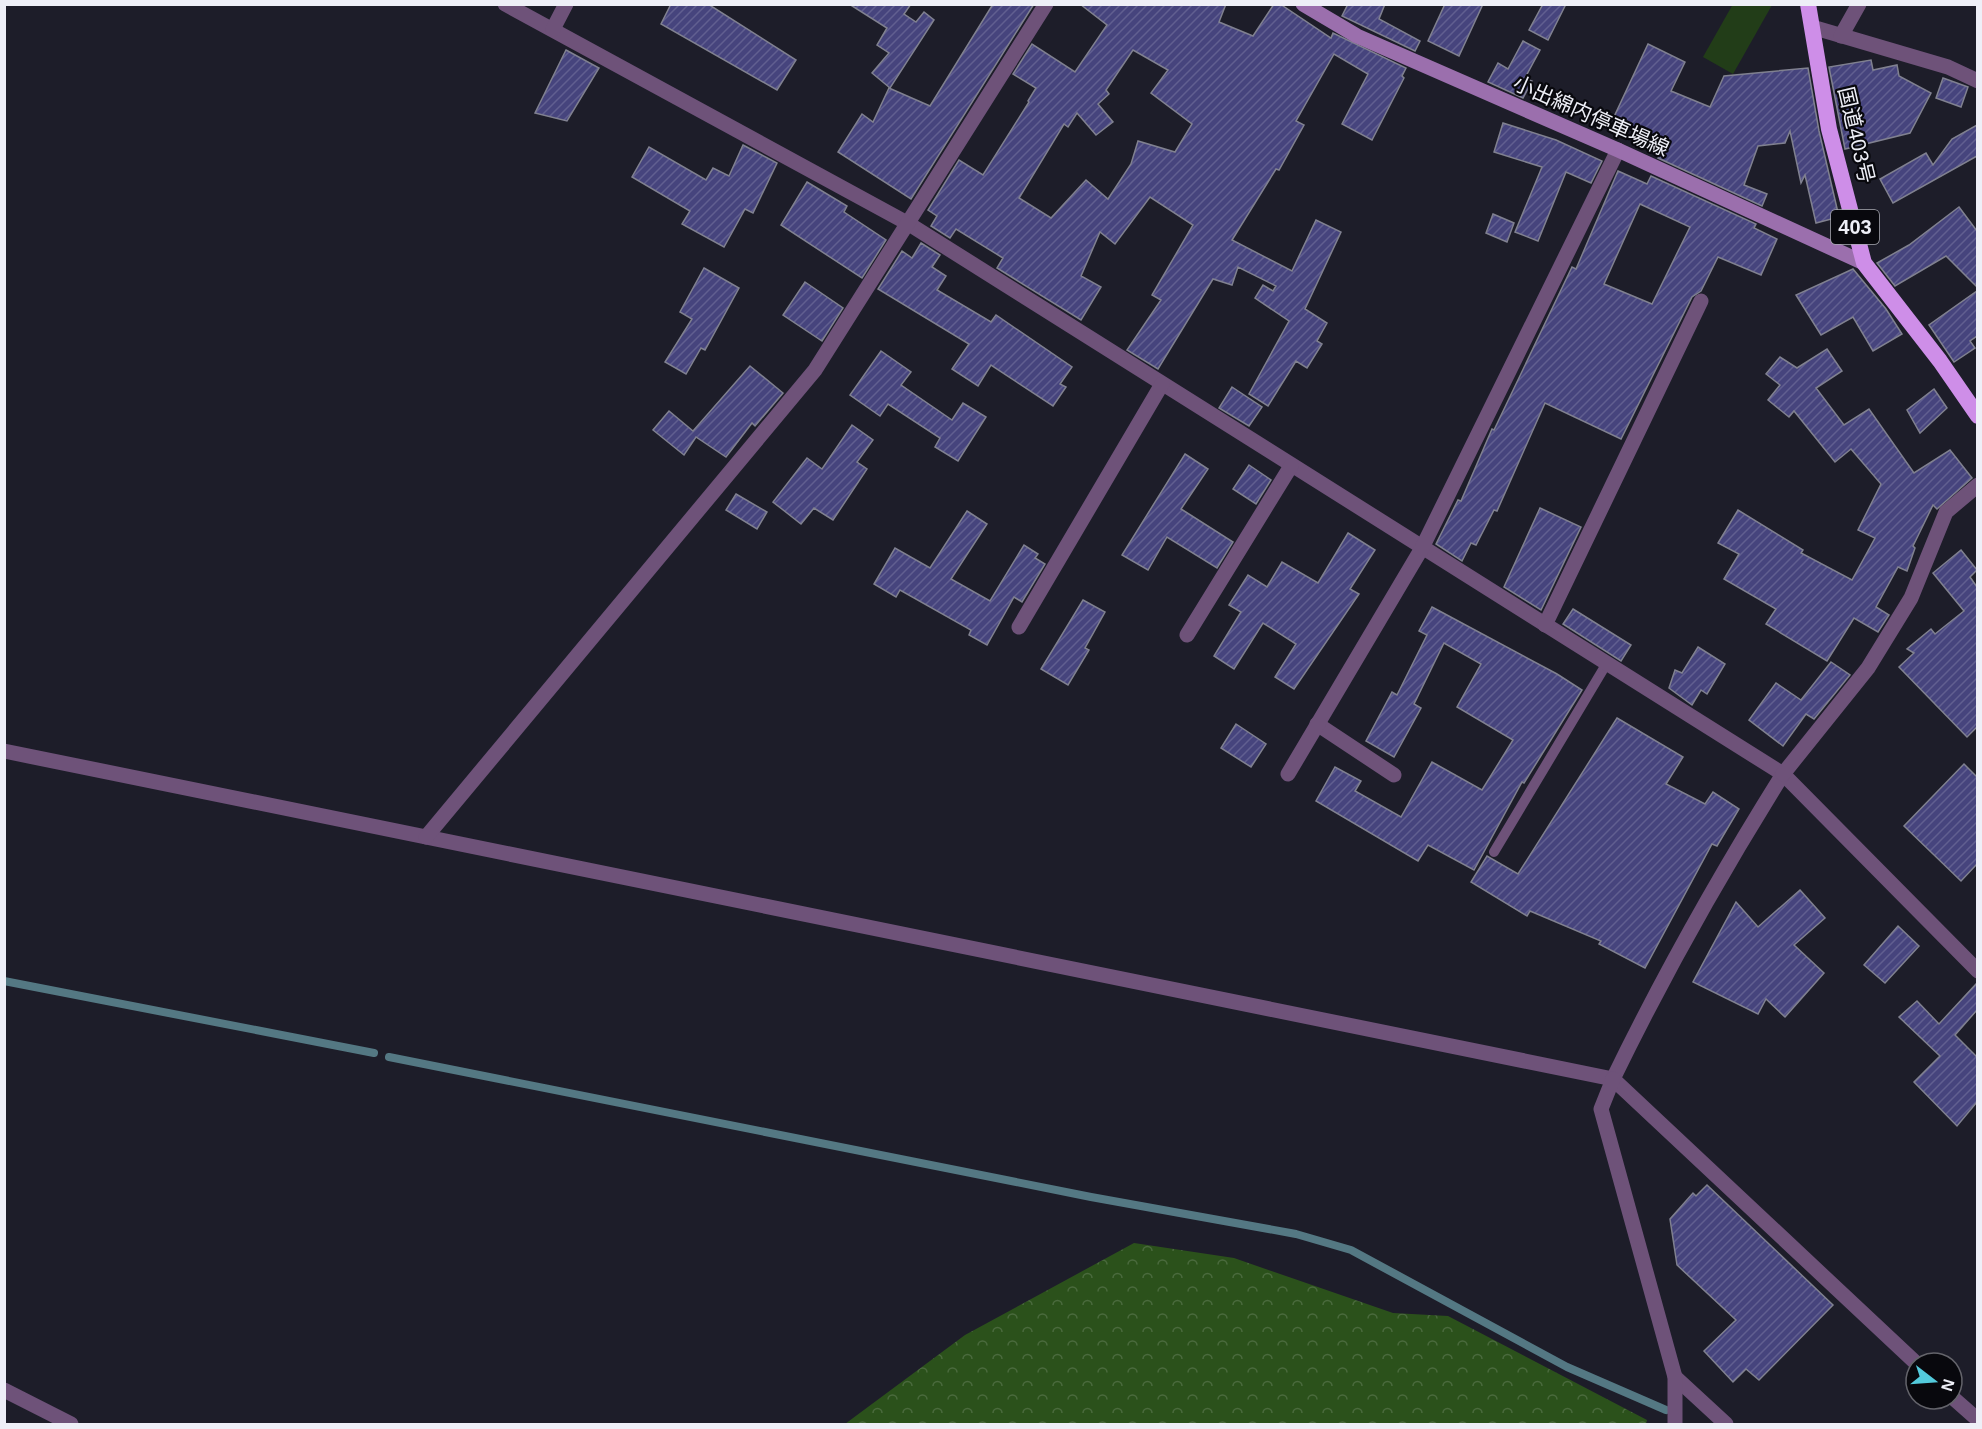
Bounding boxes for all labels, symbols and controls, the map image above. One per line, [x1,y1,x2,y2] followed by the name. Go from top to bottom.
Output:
[1510,71,1673,160] street label: 小出綿内停車場線
[1834,85,1879,185] street label: 国道403号
[1831,210,1879,244] road number: 403
[1904,1351,1964,1411] north arrow
[1938,1377,1958,1393] text: N

